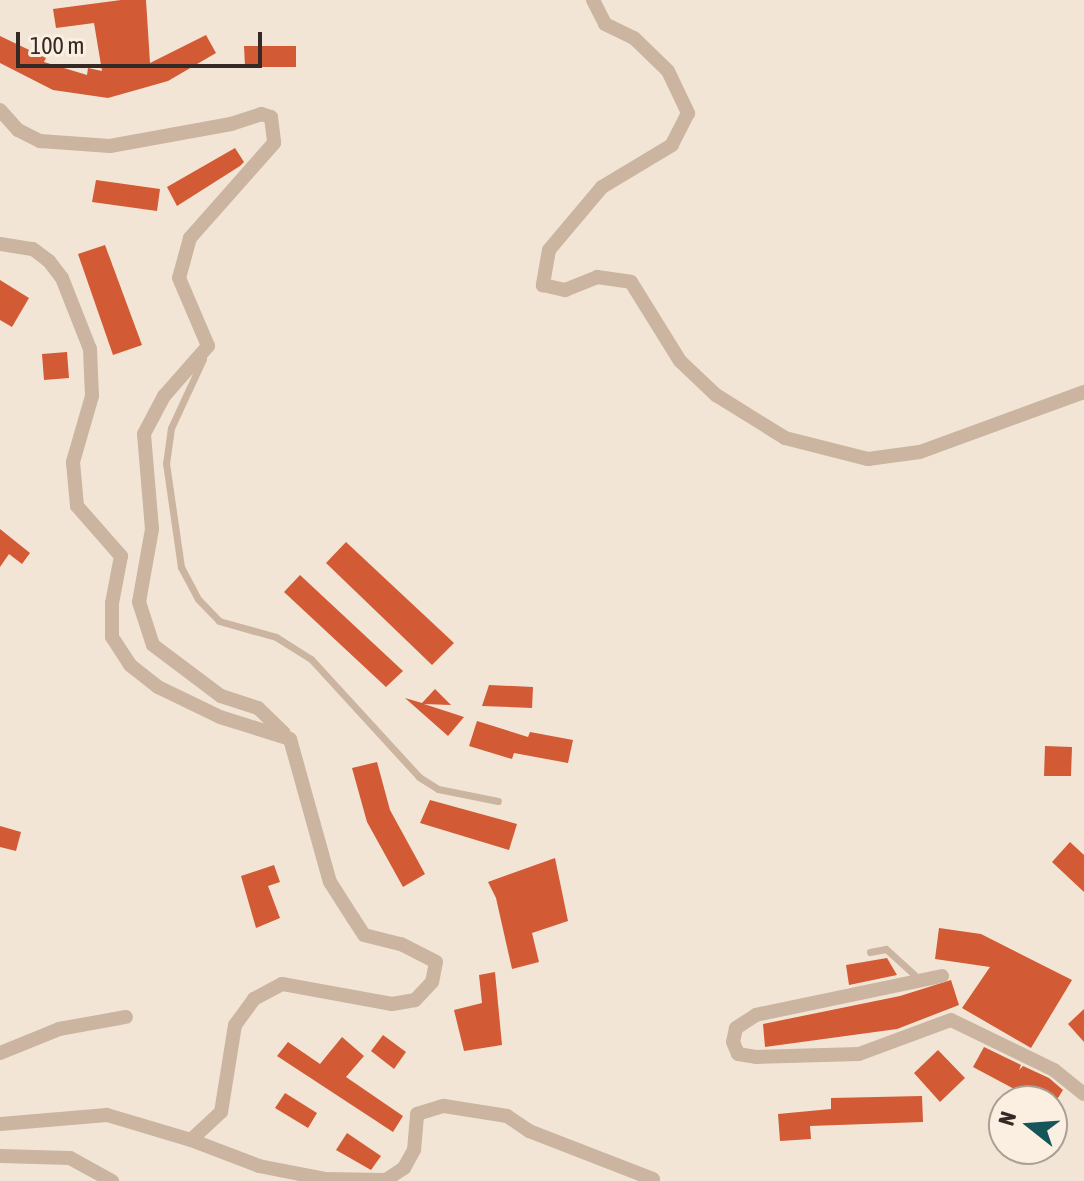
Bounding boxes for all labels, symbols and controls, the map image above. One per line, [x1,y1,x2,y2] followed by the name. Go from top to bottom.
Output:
[20,16,266,66] scale bar
[30,32,84,59] text: 100 m
[988,1085,1068,1165] north arrow
[993,1109,1021,1129] text: N

